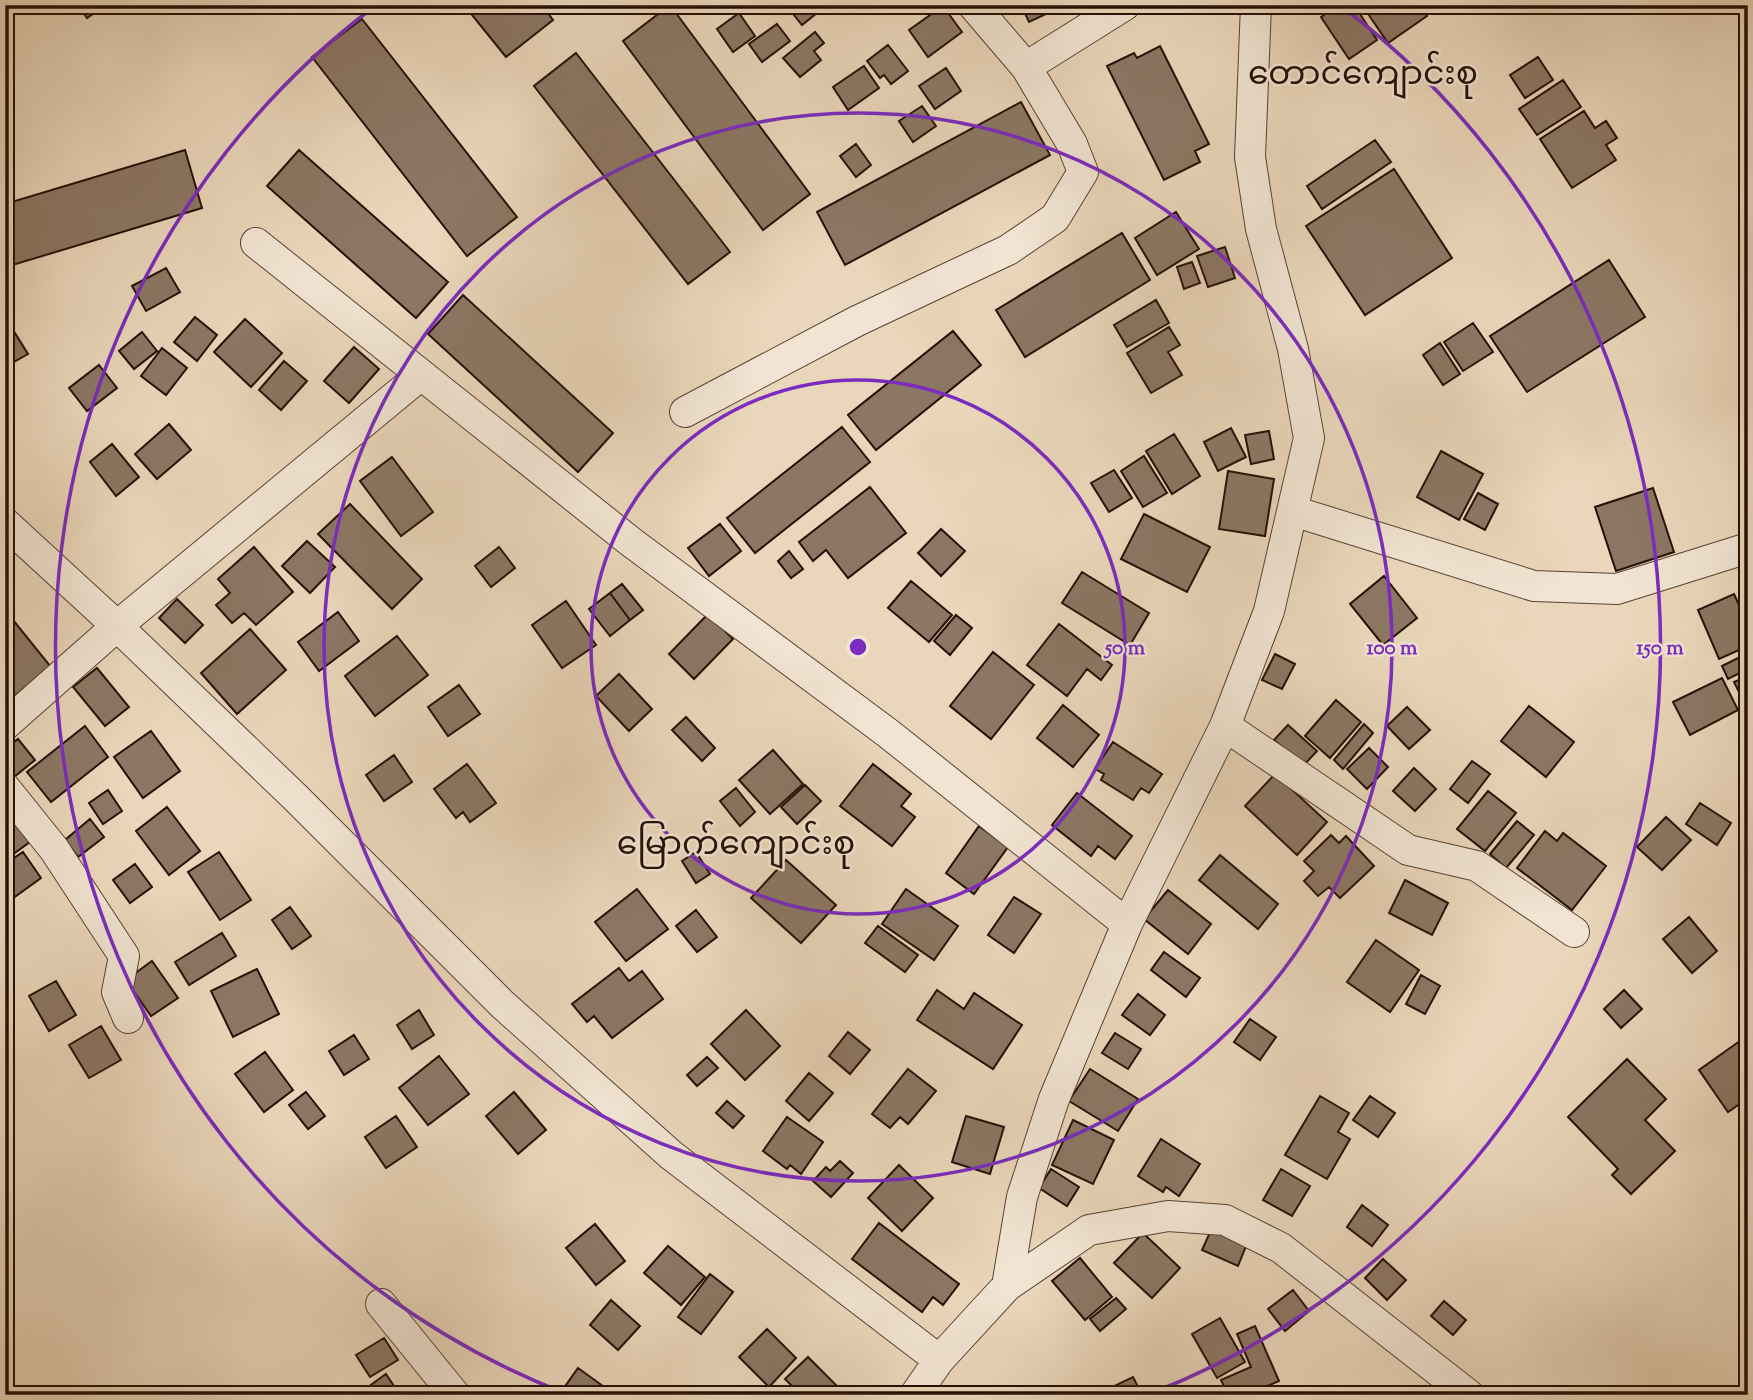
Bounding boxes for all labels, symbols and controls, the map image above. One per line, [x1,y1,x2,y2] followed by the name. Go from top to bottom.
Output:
[1248,50,1478,100] district label: တောင်ကျောင်းစု
[1103,634,1146,664] text: 50 m
[1367,634,1418,664] text: 100 m
[1636,634,1684,664] text: 150 m
[846,635,870,659] centre of rings
[617,820,855,870] district label: မြောက်ကျောင်းစု

